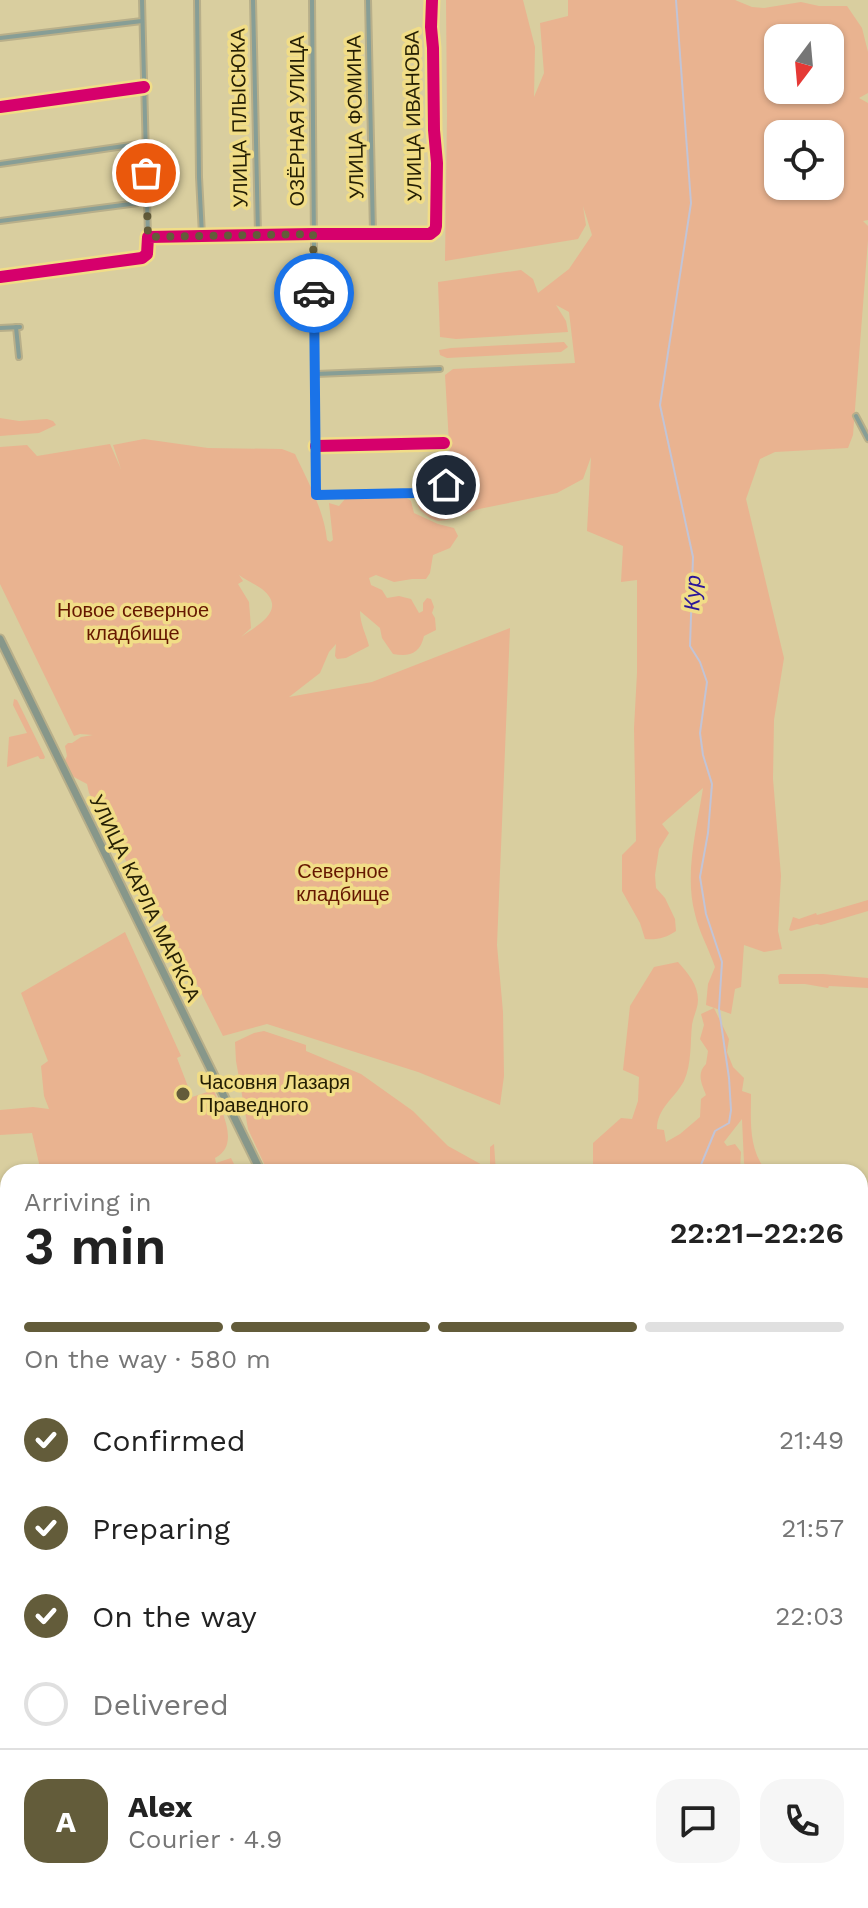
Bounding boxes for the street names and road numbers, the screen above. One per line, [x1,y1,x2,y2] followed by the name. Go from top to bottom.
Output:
[225,27,253,208] street label: УЛИЦА ПЛЫСЮКА
[399,30,426,202] street label: УЛИЦА ИВАНОВА
[342,34,368,199] street label: УЛИЦА ФОМИНА
[285,35,309,207] street label: ОЗЁРНАЯ УЛИЦА
[84,791,206,1006] street label: УЛИЦА КАРЛА МАРКСА

